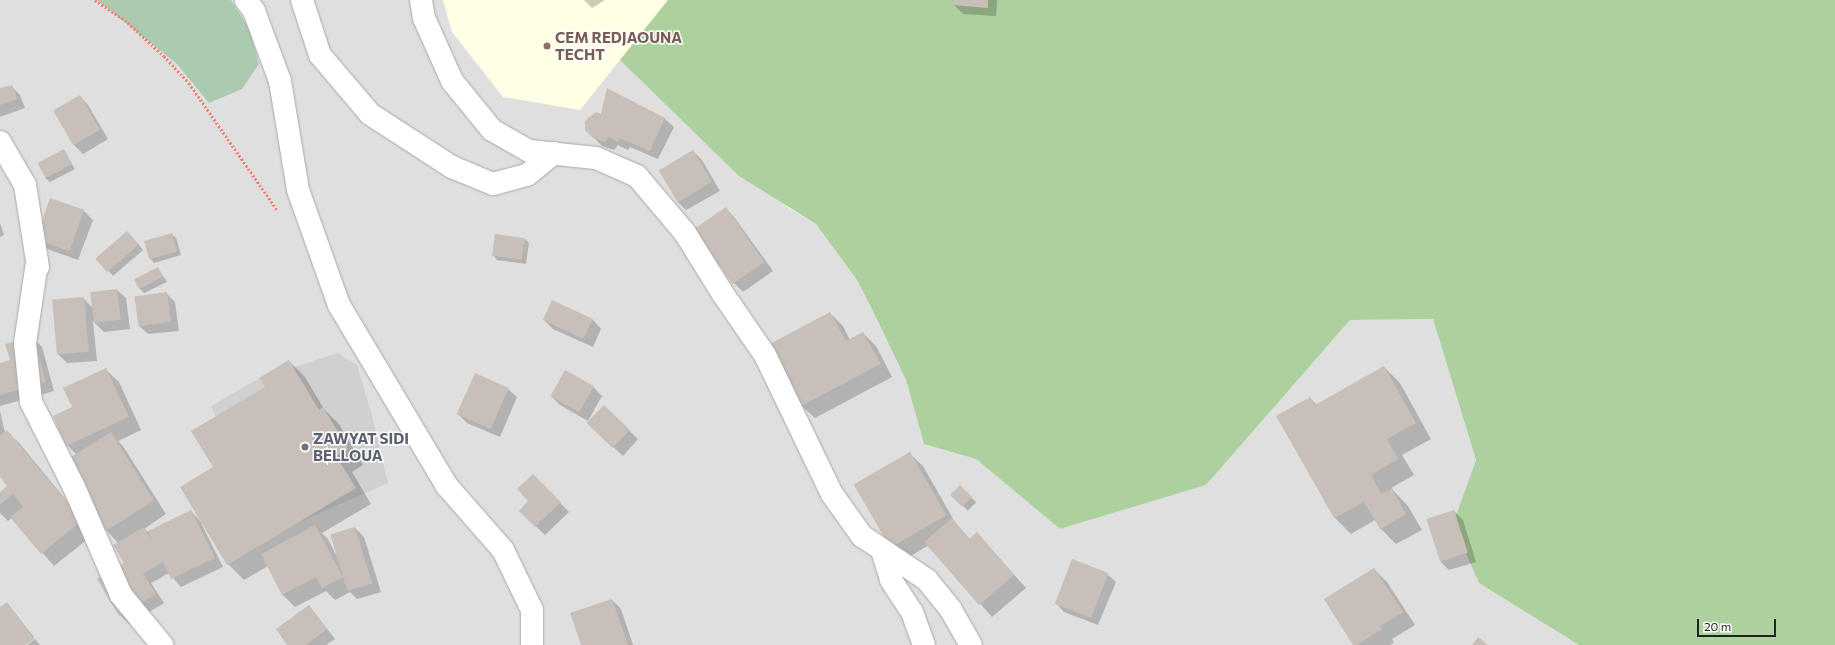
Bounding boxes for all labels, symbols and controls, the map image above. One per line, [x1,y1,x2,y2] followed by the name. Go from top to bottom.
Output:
[555,28,682,63] place label: CEM REDJAOUNA TECHT
[542,41,552,51] marker: CEM REDJAOUNA TECHT
[313,429,409,464] place label: ZAWYAT SIDI BELLOUA
[300,442,310,452] marker: ZAWYAT SIDI BELLOUA
[1699,611,1778,637] scale bar
[1704,619,1731,633] text: 20 m

